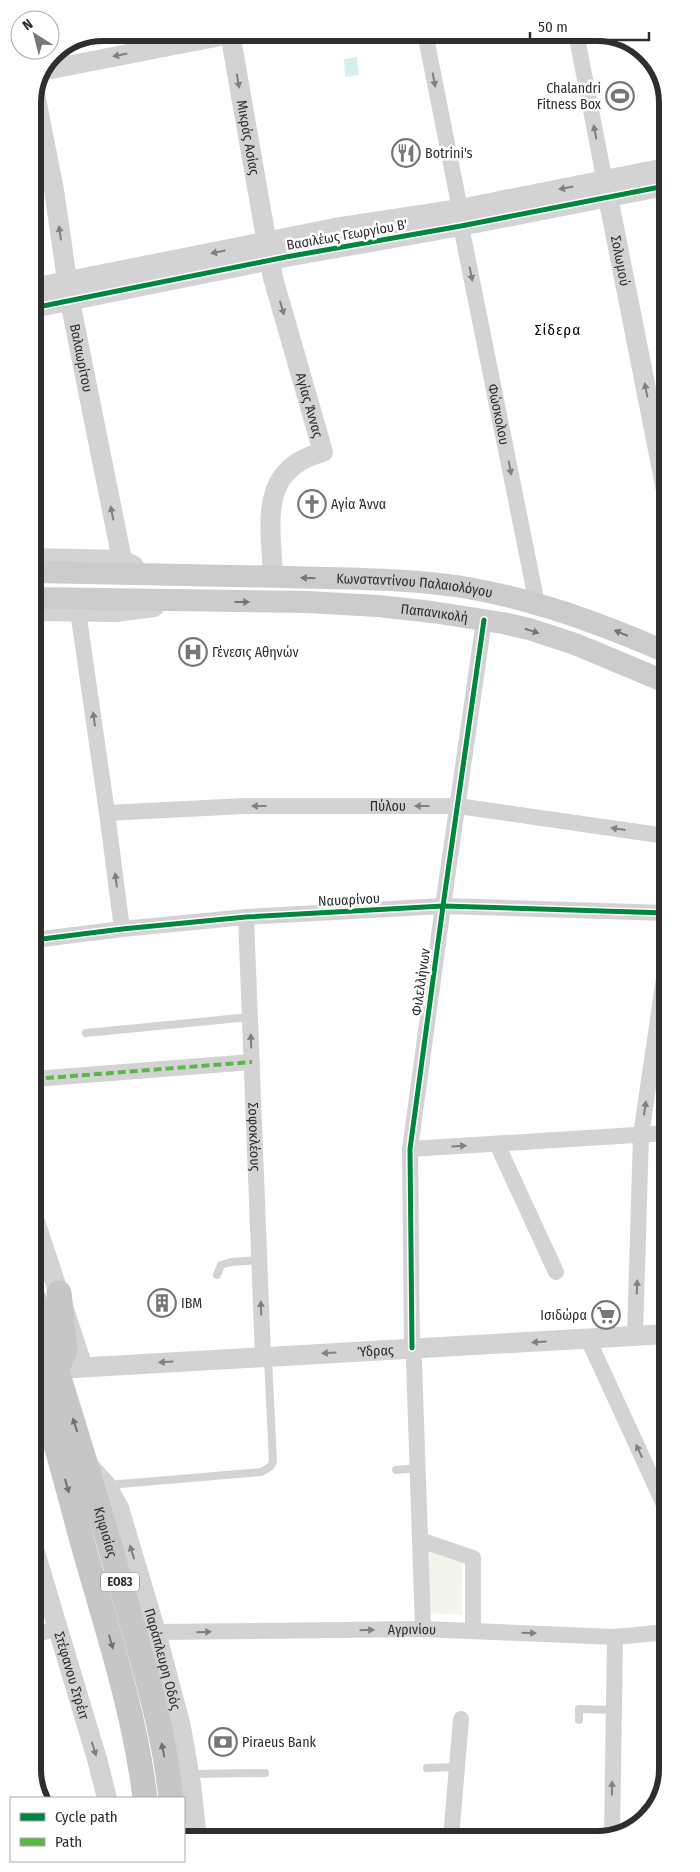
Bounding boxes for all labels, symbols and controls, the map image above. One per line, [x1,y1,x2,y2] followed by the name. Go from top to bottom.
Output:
[10,10,60,60] north arrow
[530,10,649,42] scale bar
[19,16,36,34] text: N
[538,18,568,36] text: 50 m
[111,52,127,60] one-way arrow
[235,73,243,89] one-way arrow
[430,73,438,88] one-way arrow
[537,80,602,113] place label: Chalandri Fitness Box
[605,81,635,111] sports icon: Chalandri Fitness Box
[233,99,263,176] street label: Μικράς Ασίας
[591,124,599,140] one-way arrow
[391,138,421,168] restaurant icon: Botrini's
[425,145,473,162] place label: Botrini's
[557,184,573,192] one-way arrow
[285,216,409,254] street label: Βασιλέως Γεωργίου Β'
[55,225,63,241] one-way arrow
[607,234,634,287] street label: Σολωμού
[210,248,226,256] one-way arrow
[467,267,475,282] one-way arrow
[278,300,286,315] one-way arrow
[535,321,581,339] district label: Σίδερα
[66,322,97,393] street label: Βαλαωρίτου
[292,371,327,440] street label: Αγίας Άννας
[484,382,513,446] street label: Φώσκολου
[642,383,650,398] one-way arrow
[506,460,514,475] one-way arrow
[297,489,327,519] church icon: Αγία Άννα
[331,496,386,513] place label: Αγία Άννα
[108,504,116,520] one-way arrow
[336,570,494,601] street label: Κωνσταντίνου Παλαιολόγου
[300,574,316,582] one-way arrow
[234,598,250,606] one-way arrow
[400,600,469,626] street label: Παπανικολή
[525,627,540,635] one-way arrow
[614,628,628,636] one-way arrow
[178,637,208,667] hospital icon: Γένεσις Αθηνών
[212,644,299,661] place label: Γένεσις Αθηνών
[89,711,97,727] one-way arrow
[370,798,406,815] street label: Πύλου
[251,802,267,810] one-way arrow
[414,802,430,810] one-way arrow
[610,825,626,833] one-way arrow
[112,872,120,888] one-way arrow
[318,890,380,910] street label: Ναυαρίνου
[408,947,434,1017] street label: Φιλελλήνων
[246,1032,254,1048] one-way arrow
[642,1099,650,1115] one-way arrow
[245,1102,264,1172] street label: Σοφοκλέους
[451,1142,467,1150] one-way arrow
[633,1279,641,1295] one-way arrow
[147,1288,177,1318] building icon: IBM
[181,1295,202,1312] place label: IBM
[257,1300,265,1316] one-way arrow
[591,1300,621,1330] supermarket icon: Ισιδώρα
[540,1307,587,1324] place label: Ισιδώρα
[531,1338,547,1346] one-way arrow
[357,1341,394,1360] street label: Ύδρας
[320,1350,336,1358] one-way arrow
[158,1359,174,1367] one-way arrow
[70,1417,78,1432] one-way arrow
[635,1444,643,1458] one-way arrow
[63,1479,71,1494] one-way arrow
[90,1505,121,1559] street label: Κηφισίας
[127,1545,135,1560] one-way arrow
[101,1572,139,1591] road number: ΕΟ83
[141,1606,185,1712] street label: Παράπλευρη Οδός
[388,1620,437,1638] street label: Αγρινίου
[359,1626,375,1634] one-way arrow
[197,1628,213,1636] one-way arrow
[51,1630,93,1722] street label: Στέφανου Στρέιτ
[522,1630,538,1638] one-way arrow
[107,1635,115,1650] one-way arrow
[208,1727,238,1757] bank icon: Piraeus Bank
[242,1734,317,1751] place label: Piraeus Bank
[91,1742,99,1757] one-way arrow
[159,1742,167,1758] one-way arrow
[609,1780,617,1796] one-way arrow
[10,1797,185,1862] legend
[55,1808,118,1826] text: Cycle path
[55,1833,82,1851] text: Path

